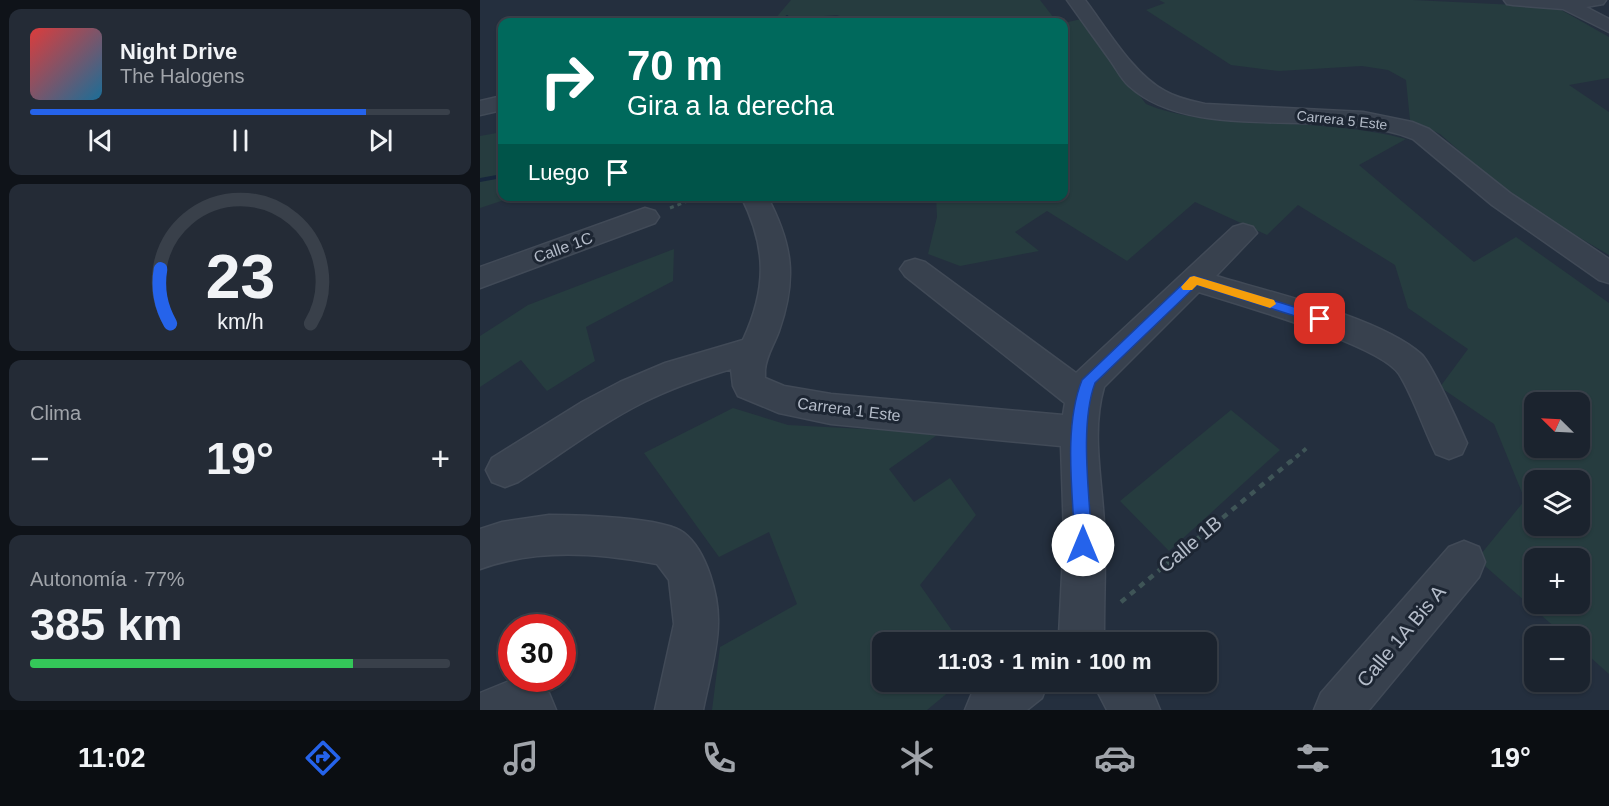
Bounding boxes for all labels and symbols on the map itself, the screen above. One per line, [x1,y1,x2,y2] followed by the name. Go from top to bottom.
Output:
[1296,107,1388,133] street label: Carrera 5 Este
[531,229,595,266] street label: Calle 1C
[1294,293,1345,344] pin
[1524,392,1590,458] north arrow
[796,395,902,424] street label: Carrera 1 Este
[1154,511,1226,577] street label: Calle 1B
[1051,513,1115,577] position arrow
[1352,580,1450,691] street label: Calle 1A Bis A
[498,614,576,692] speed limit sign: 30

